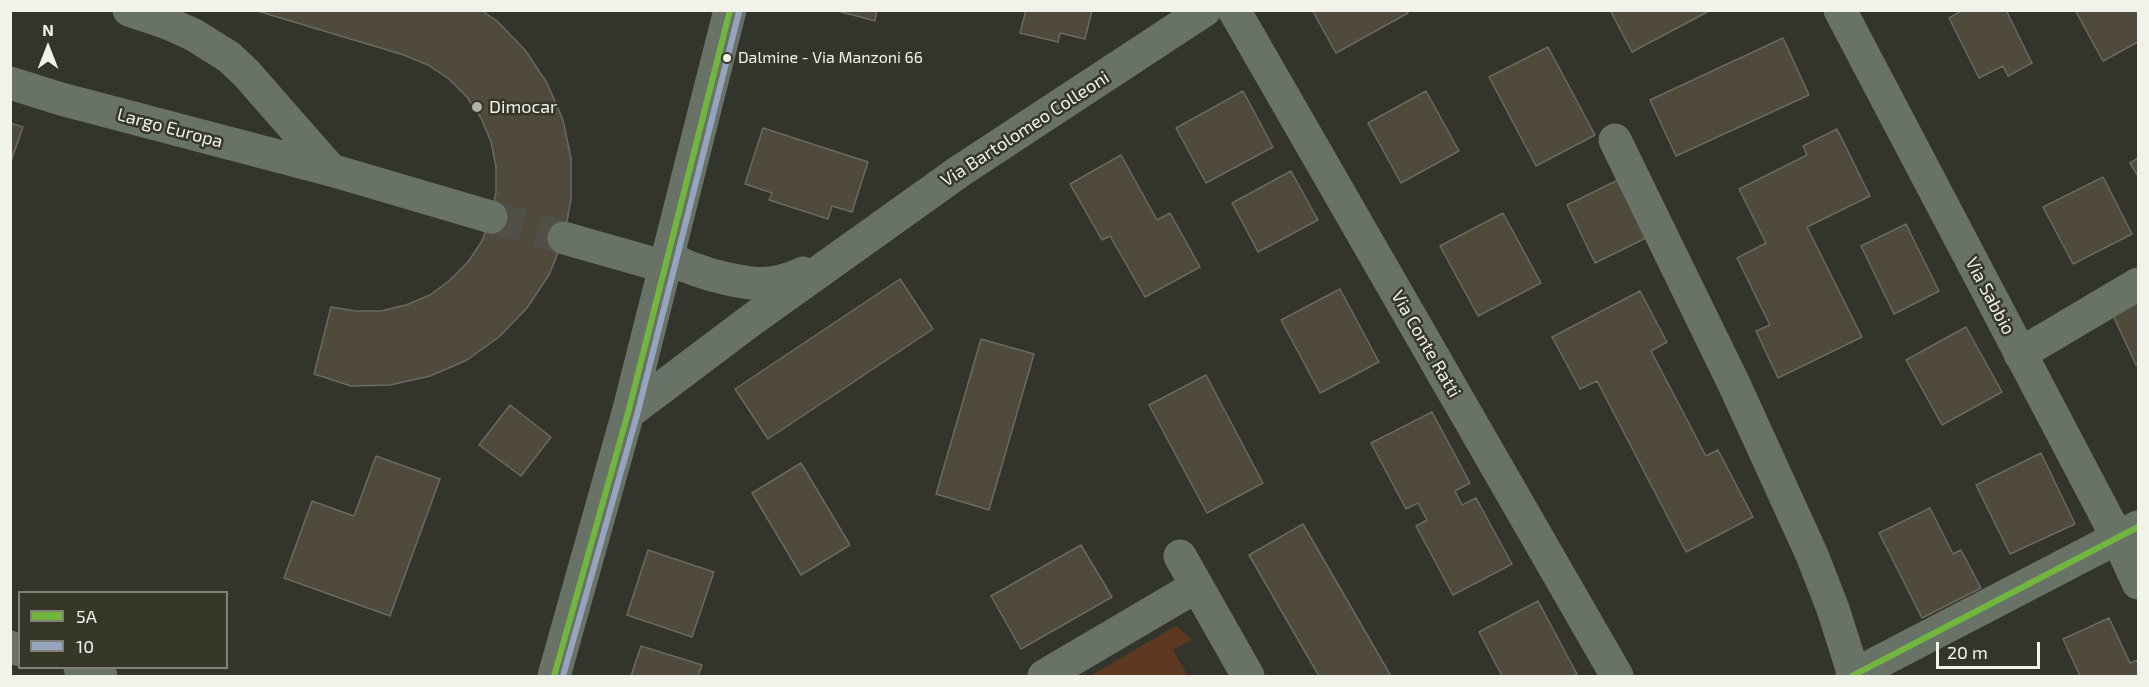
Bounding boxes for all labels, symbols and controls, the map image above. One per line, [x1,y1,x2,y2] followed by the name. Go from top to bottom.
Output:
[18,18,78,78] north arrow
[42,20,54,39] text: N
[738,48,923,68] place label: Dalmine - Via Manzoni 66
[721,52,733,64] marker: Dalmine - Via Manzoni 66
[937,67,1113,191] street label: Via Bartolomeo Colleoni
[489,96,557,118] place label: Dimocar
[470,100,484,114] marker: Dimocar
[115,104,225,152] street label: Largo Europa
[1961,254,2019,338] street label: Via Sabbio
[1387,287,1465,401] street label: Via Conte Ratti
[18,591,228,669] legend
[76,605,97,627] text: 5A
[1939,630,2042,668] scale bar
[76,635,94,657] text: 10
[1947,641,1988,663] text: 20 m

